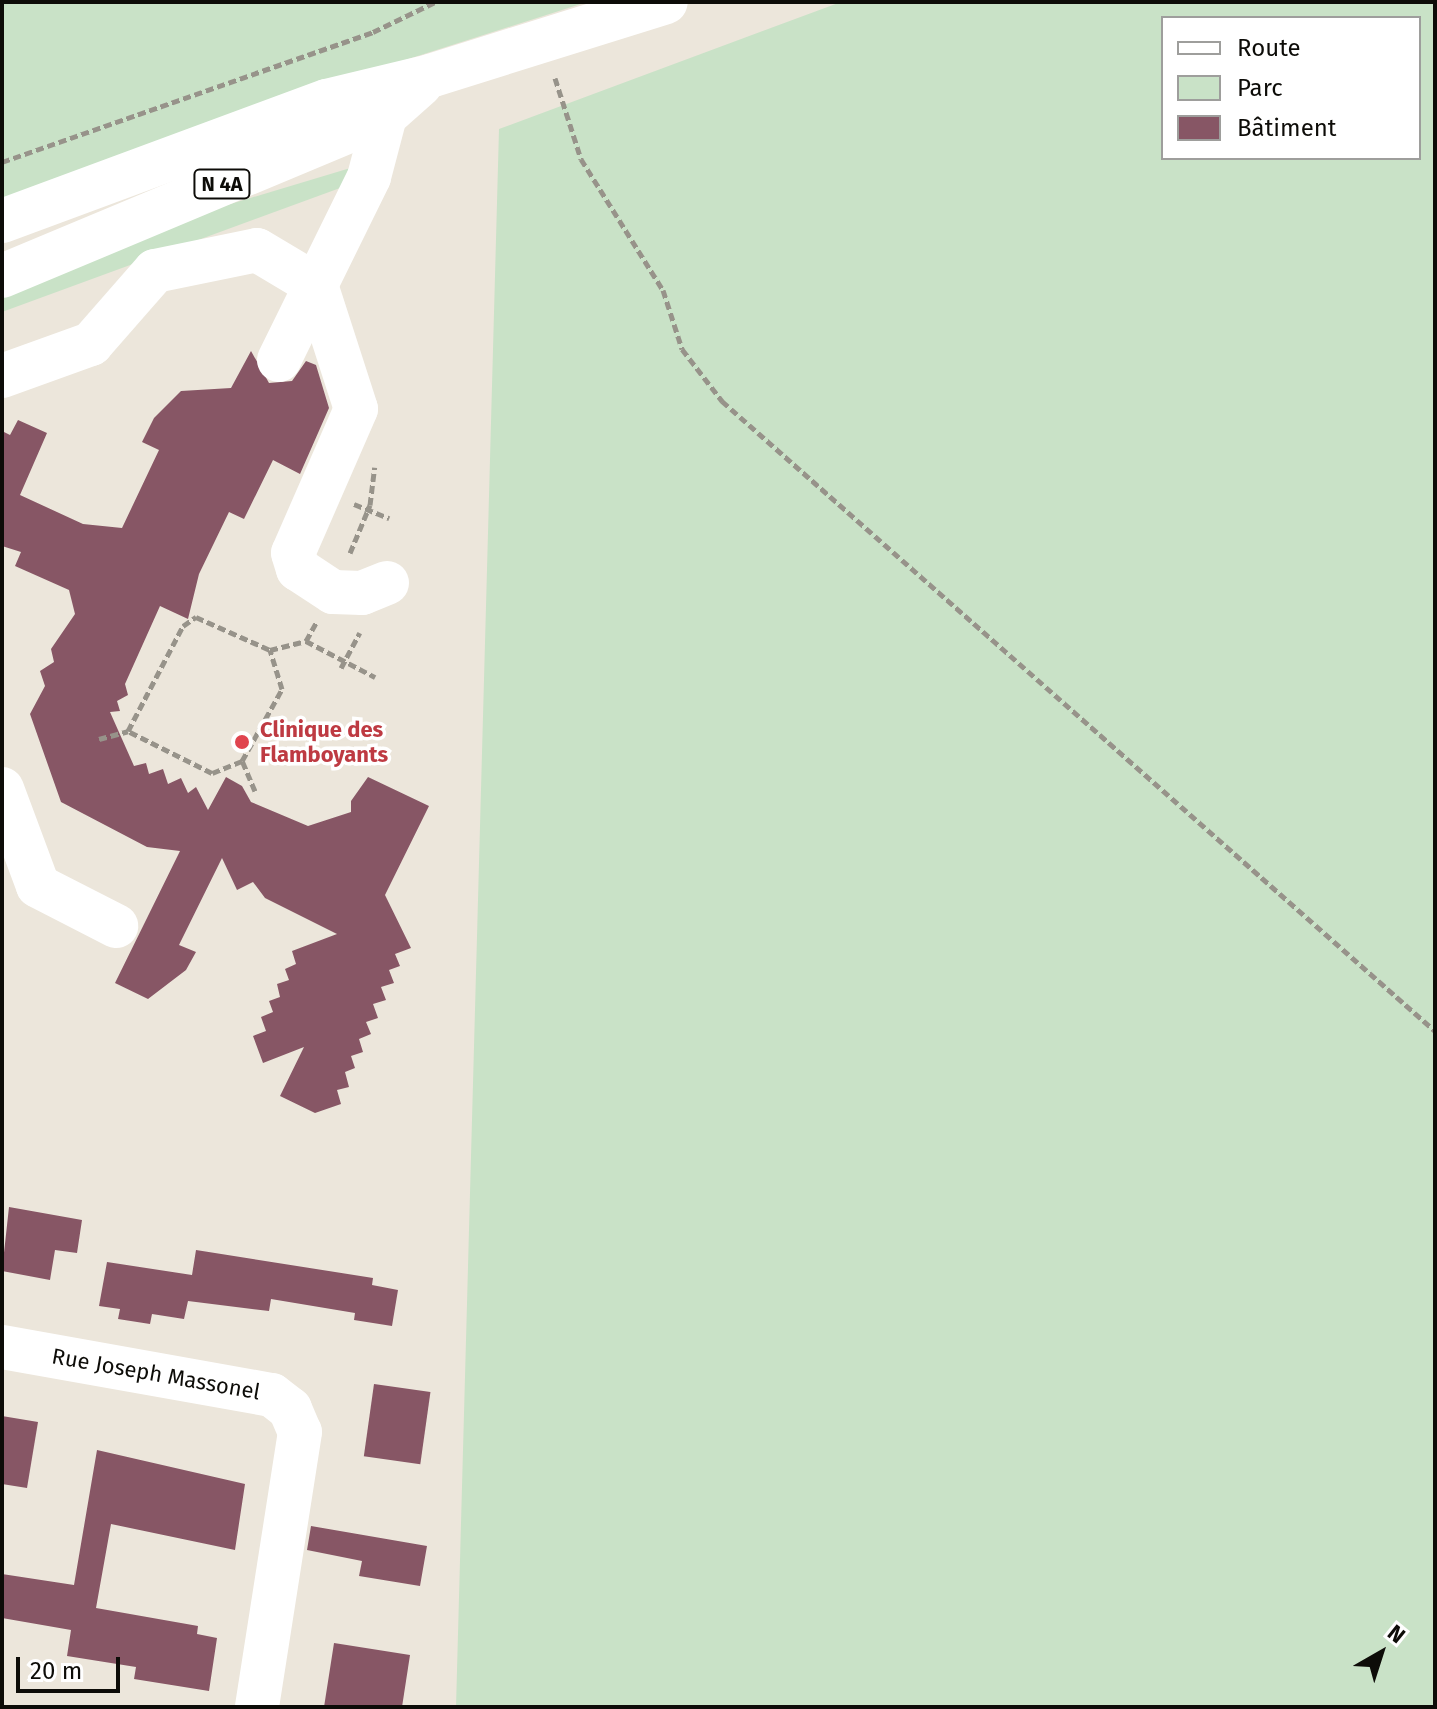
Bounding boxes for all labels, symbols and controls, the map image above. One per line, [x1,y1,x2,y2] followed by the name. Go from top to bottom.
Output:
[1161,16,1421,160] legend
[1237,34,1301,62] text: Route
[1237,74,1283,102] text: Parc
[1237,114,1336,142] text: Bâtiment
[192,168,252,200] road number: N 4A
[260,716,388,768] place label: Clinique des Flamboyants
[231,731,253,753] marker: Clinique des Flamboyants
[50,1343,262,1405] street label: Rue Joseph Massonel
[1341,1613,1421,1693] north arrow
[1382,1619,1411,1649] text: N
[20,1641,124,1691] scale bar
[30,1657,82,1685] text: 20 m

